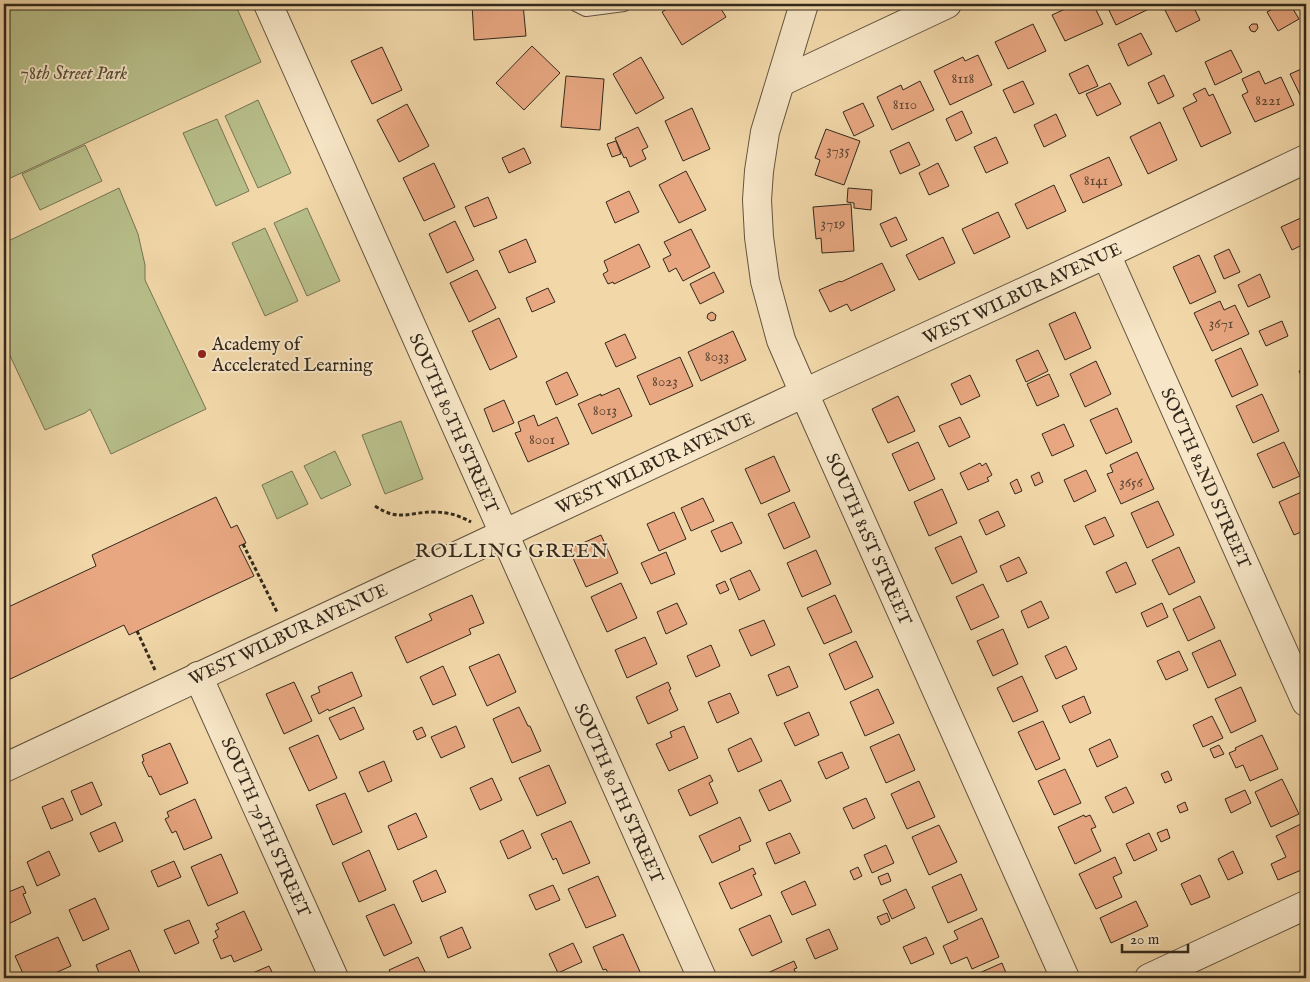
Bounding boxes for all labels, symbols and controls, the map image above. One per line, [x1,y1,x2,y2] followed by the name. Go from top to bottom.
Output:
[21,63,127,86] park label: 78th Street Park
[952,69,975,88] house number: 8118
[1255,91,1281,110] house number: 8221
[893,95,917,114] house number: 8110
[826,141,850,160] house number: 3735
[1084,171,1108,190] house number: 8141
[821,214,845,233] house number: 3719
[919,238,1126,351] street label: WEST WILBUR AVENUE
[1209,314,1233,333] house number: 3671
[403,330,503,517] street label: SOUTH 80TH STREET
[211,334,373,378] place label: Academy of Accelerated Learning
[705,347,729,366] house number: 8033
[196,348,208,360] marker: Academy of Accelerated Learning
[652,372,678,391] house number: 8023
[1154,385,1255,573] street label: SOUTH 82ND STREET
[593,401,617,420] house number: 8013
[552,408,759,521] street label: WEST WILBUR AVENUE
[529,430,555,449] house number: 8001
[819,450,916,629] street label: SOUTH 81ST STREET
[1119,473,1143,492] house number: 3656
[415,539,609,564] district label: ROLLING GREEN
[185,579,392,692] street label: WEST WILBUR AVENUE
[568,700,668,887] street label: SOUTH 80TH STREET
[215,734,315,921] street label: SOUTH 79TH STREET
[1122,922,1189,954] scale bar
[1130,930,1160,949] text: 20 m

